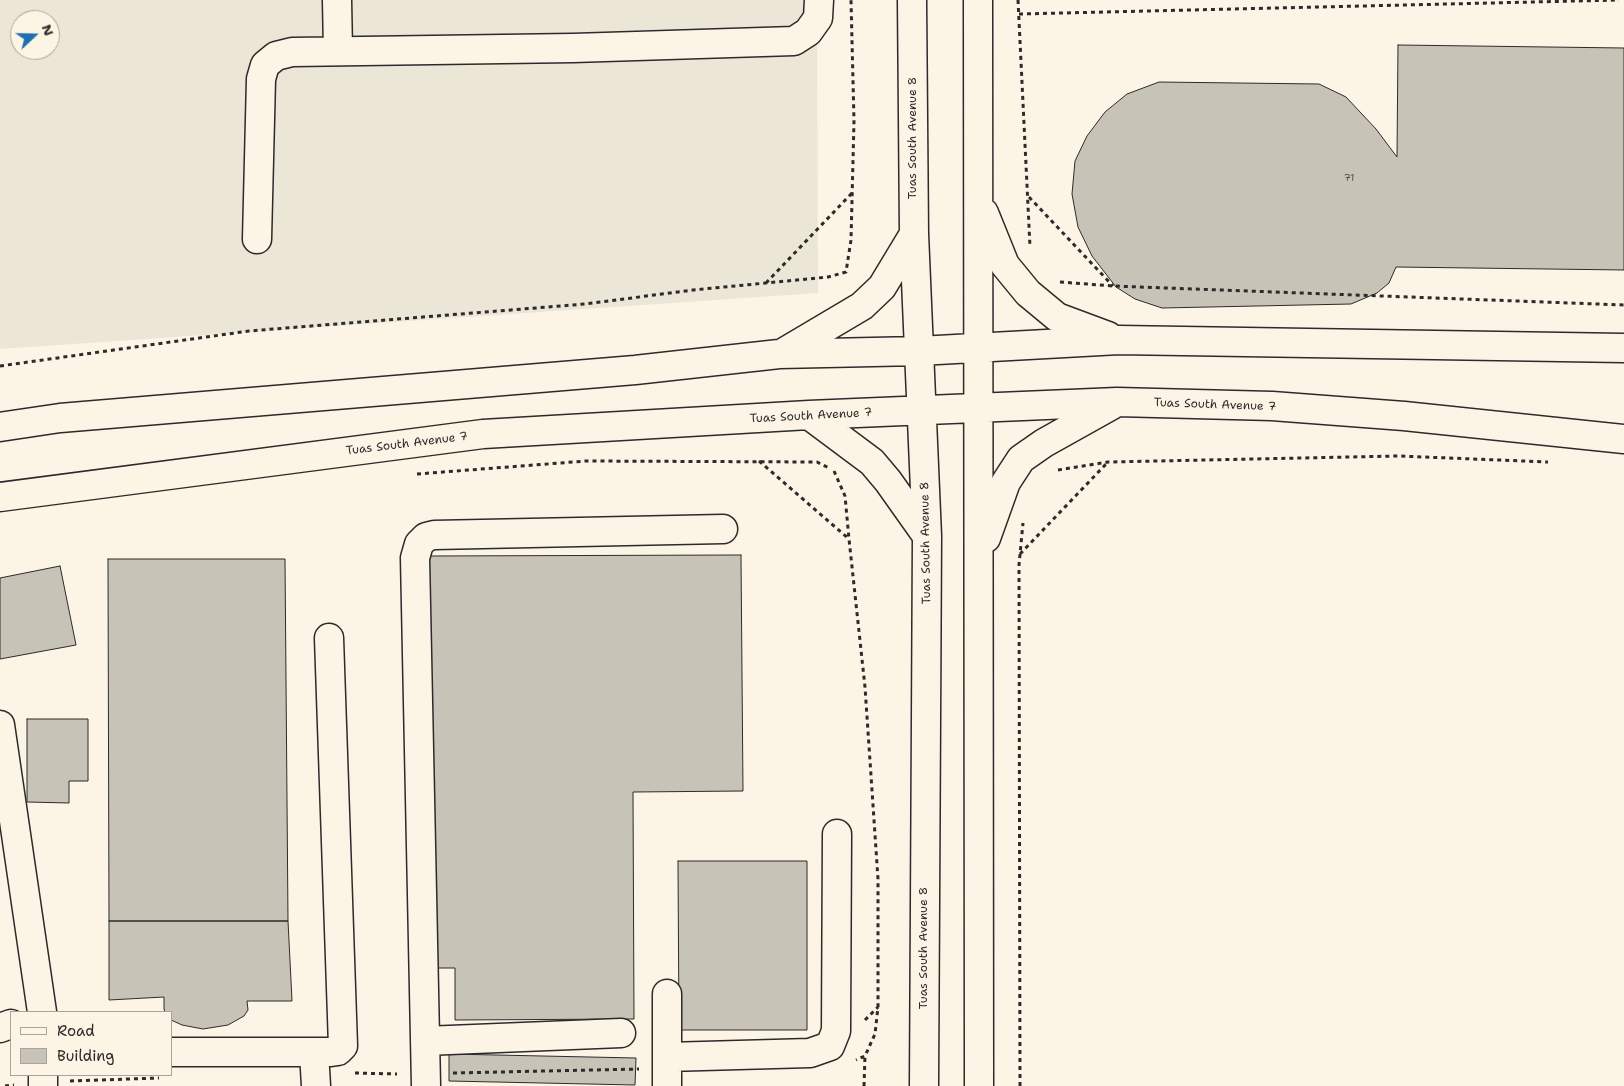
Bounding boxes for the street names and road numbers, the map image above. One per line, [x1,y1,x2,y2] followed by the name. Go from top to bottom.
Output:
[906,77,920,199] street label: Tuas South Avenue 8
[1154,396,1276,414] street label: Tuas South Avenue 7
[749,406,873,426] street label: Tuas South Avenue 7
[345,429,469,459] street label: Tuas South Avenue 7
[918,482,934,604] street label: Tuas South Avenue 8
[917,887,931,1009] street label: Tuas South Avenue 8

